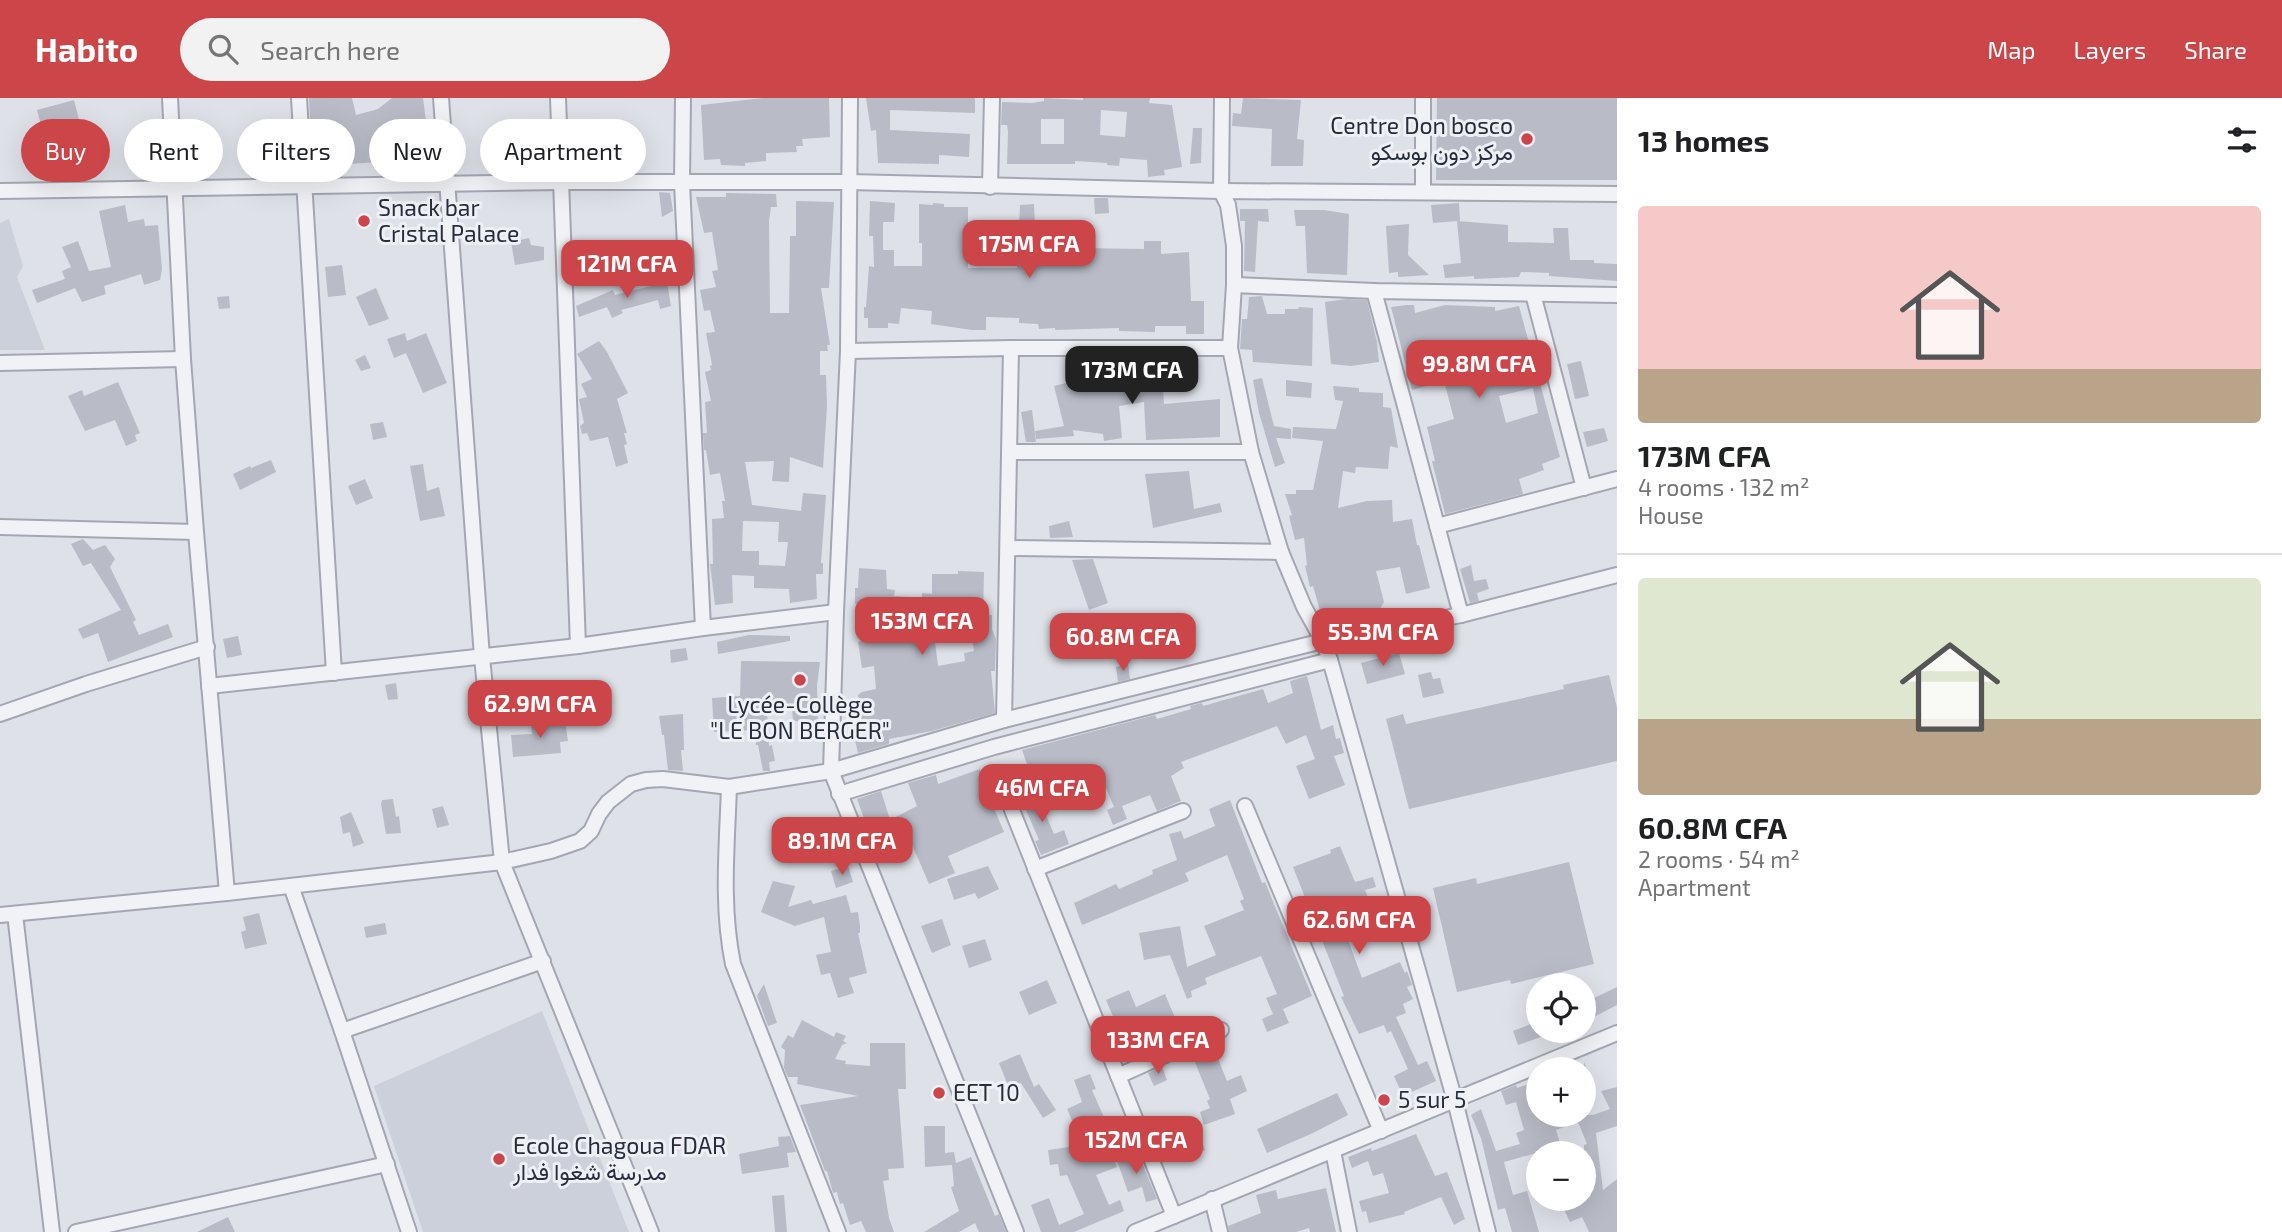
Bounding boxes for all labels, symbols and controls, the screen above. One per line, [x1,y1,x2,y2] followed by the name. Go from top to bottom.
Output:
[180,18,670,81] search box
[35,29,138,69] text: Habito
[204,30,242,68] icon: search
[260,34,400,65] text: Search here
[1987,35,2035,64] text: Map
[2073,35,2146,64] text: Layers
[2184,35,2247,64] text: Share
[1330,111,1513,167] place label: Centre Don bosco مركز دون بوسكو
[21,119,110,182] chip: Buy
[124,119,223,182] chip: Rent
[237,119,355,182] chip: Filters
[369,119,466,182] chip: New
[480,119,646,182] chip: Apartment
[2223,121,2261,159] icon: filters
[1638,122,1769,158] text: 13 homes
[1519,131,1535,147] marker: Centre Don bosco مركز دون بوسكو
[378,193,519,247] place label: Snack bar Cristal Palace
[356,213,372,229] marker: Snack bar Cristal Palace
[957,220,1101,280] pin: 175M CFA
[978,229,1080,257] text: 175M CFA
[555,240,699,300] pin: 121M CFA
[577,249,677,277] text: 121M CFA
[1887,252,2013,378] icon: home
[1399,341,1559,400] pin: 99.8M CFA
[1060,346,1204,406] pin: 173M CFA
[1422,349,1536,377] text: 99.8M CFA
[1081,355,1183,383] text: 173M CFA
[1638,437,1770,473] text: 173M CFA
[1638,473,1810,501] text: 4 rooms · 132 m²
[1638,501,1704,529] text: House
[850,598,994,657] pin: 153M CFA
[871,606,973,634] text: 153M CFA
[1303,608,1463,668] pin: 55.3M CFA
[1043,614,1203,673] pin: 60.8M CFA
[1328,617,1438,645] text: 55.3M CFA
[1066,622,1180,650] text: 60.8M CFA
[1887,624,2013,750] icon: home
[792,672,808,688] marker: Lycée-Collège "LE BON BERGER"
[460,680,620,740] pin: 62.9M CFA
[484,689,596,717] text: 62.9M CFA
[710,690,890,744] place label: Lycée-Collège "LE BON BERGER"
[977,764,1107,824] pin: 46M CFA
[995,773,1089,801] text: 46M CFA
[1638,809,1787,845] text: 60.8M CFA
[762,818,922,877] pin: 89.1M CFA
[788,826,896,854] text: 89.1M CFA
[1638,845,1800,873] text: 2 rooms · 54 m²
[1638,873,1751,901] text: Apartment
[1279,896,1439,956] pin: 62.6M CFA
[1303,905,1415,933] text: 62.6M CFA
[1526,973,1596,1211] map controls
[1526,973,1596,1043] button: locate
[1086,1016,1230,1076] pin: 133M CFA
[1107,1025,1209,1053] text: 133M CFA
[1526,1057,1596,1127] button: +
[953,1078,1020,1106] place label: EET 10
[931,1085,947,1101] marker: EET 10
[1398,1085,1466,1113] place label: 5 sur 5
[1376,1092,1392,1108] marker: 5 sur 5
[1064,1116,1208,1176] pin: 152M CFA
[1085,1125,1187,1153] text: 152M CFA
[512,1131,726,1187] place label: Ecole Chagoua FDAR مدرسة شغوا فدار
[1526,1141,1596,1211] button: −
[491,1151,507,1167] marker: Ecole Chagoua FDAR مدرسة شغوا فدار

